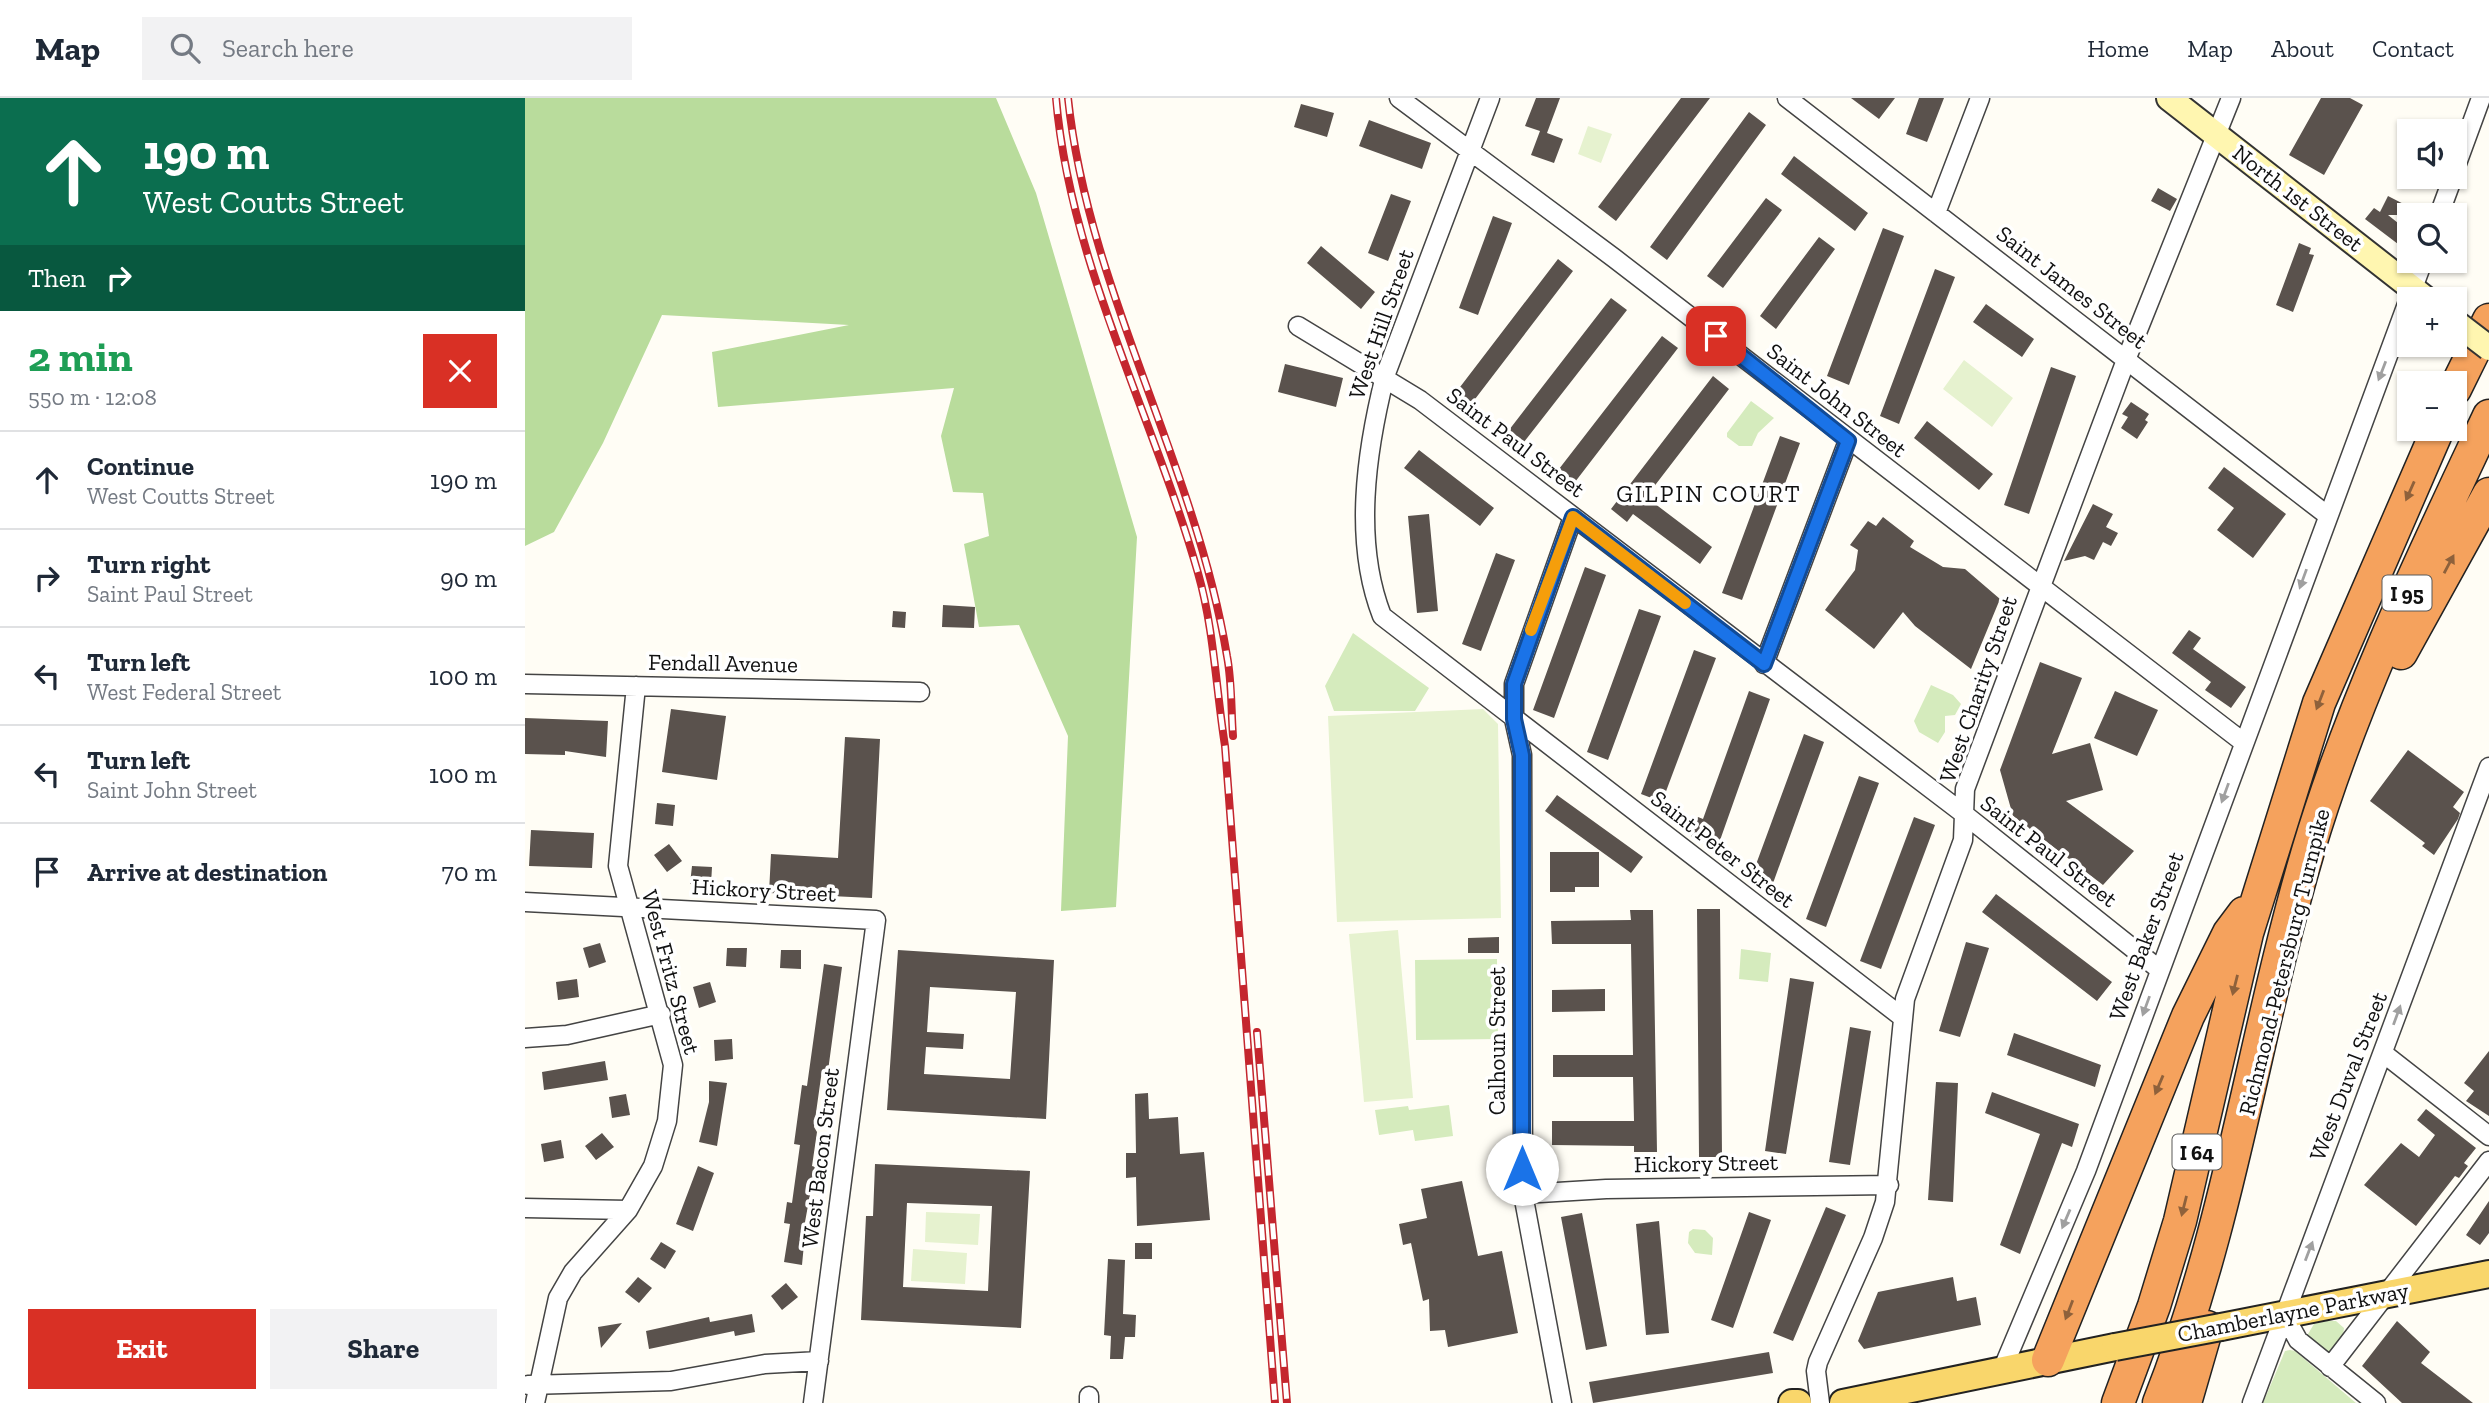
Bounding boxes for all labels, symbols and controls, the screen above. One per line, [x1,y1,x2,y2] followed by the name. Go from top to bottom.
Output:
[142,17,632,80] search box
[35,29,100,68] text: Map
[166,29,204,67] icon: search
[222,32,354,64] text: Search here
[2087,34,2149,63] text: Home
[2187,34,2233,63] text: Map
[2271,34,2334,63] text: About
[2372,34,2454,63] text: Contact
[2397,119,2467,441] map controls
[2397,119,2467,189] button: sound
[143,123,269,182] text: 190 m
[28,126,119,217] icon: ahead
[2227,138,2369,258] street label: North 1st Street
[143,183,404,221] text: West Coutts Street
[2397,203,2467,273] button: search
[1991,219,2153,355] street label: Saint James Street
[1342,245,1420,403] street label: West Hill Street
[100,259,138,297] icon: right
[28,262,86,294] text: Then
[2397,287,2467,357] button: +
[1686,306,1746,366] pin
[1697,317,1735,355] icon: arrive
[28,331,133,382] text: 2 min
[423,334,497,408] button: close
[1761,337,1913,464] street label: Saint John Street
[2376,360,2387,381] one-way arrow
[2397,371,2467,441] button: −
[1441,381,1591,503] street label: Saint Paul Street
[28,383,157,411] text: 550 m · 12:08
[87,450,194,482] text: Continue
[28,461,66,499] icon: ahead
[430,464,497,496] text: 190 m
[1616,479,1802,508] district label: GILPIN COURT
[2404,481,2416,501] one-way arrow
[87,482,275,510] text: West Coutts Street
[87,548,210,580] text: Turn right
[2443,554,2455,573] one-way arrow
[28,559,66,597] icon: right
[440,562,497,594] text: 90 m
[2297,569,2308,590] one-way arrow
[2382,575,2431,610] road number: I 95
[87,580,253,608] text: Saint Paul Street
[1933,592,2023,786] street label: West Charity Street
[87,646,190,678] text: Turn left
[648,648,798,678] street label: Fendall Avenue
[28,657,66,695] icon: left
[429,660,497,692] text: 100 m
[87,678,281,706] text: West Federal Street
[2315,690,2326,711] one-way arrow
[87,744,190,776] text: Turn left
[28,755,66,793] icon: left
[429,758,497,790] text: 100 m
[87,776,257,804] text: Saint John Street
[2219,782,2230,803] one-way arrow
[1646,784,1801,914] street label: Saint Peter Street
[1975,789,2123,913] street label: Saint Paul Street
[2232,806,2336,1118] street label: Richmond-Petersburg Turnpike
[2102,847,2190,1024] street label: West Baker Street
[28,853,66,891] icon: arrive
[87,856,327,888] text: Arrive at destination
[441,856,497,888] text: 70 m
[691,872,837,908] street label: Hickory Street
[636,887,707,1058] street label: West Fritz Street
[1483,966,1511,1115] street label: Calhoun Street
[2229,974,2240,996] one-way arrow
[2303,987,2393,1164] street label: West Duval Street
[2141,996,2152,1017] one-way arrow
[2392,1004,2403,1025] one-way arrow
[795,1066,845,1250] street label: West Bacon Street
[2153,1074,2164,1095] one-way arrow
[1485,1132,1559,1206] position arrow
[2173,1134,2221,1170] road number: I 64
[1634,1148,1779,1178] street label: Hickory Street
[2178,1195,2189,1217] one-way arrow
[2060,1209,2072,1229] one-way arrow
[2303,1240,2314,1261] one-way arrow
[2175,1276,2411,1348] street label: Chamberlayne Parkway
[2063,1299,2074,1320] one-way arrow
[28,1309,256,1389] button: Exit
[270,1309,497,1389] button: Share

